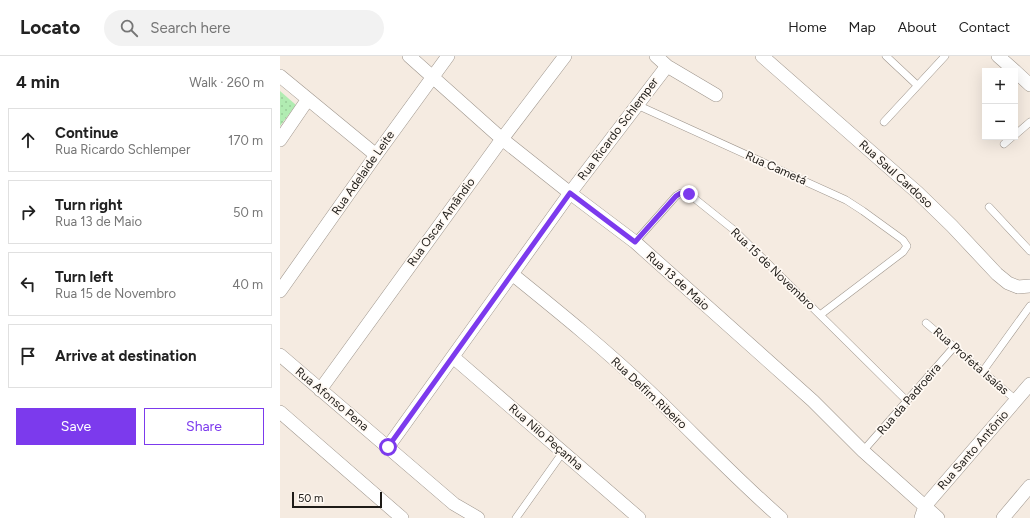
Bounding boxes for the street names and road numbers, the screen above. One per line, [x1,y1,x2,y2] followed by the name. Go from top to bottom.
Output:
[575,75,661,183] street label: Rua Ricardo Schlemper
[329,128,398,218] street label: Rua Adelaide Leite
[856,137,936,211] street label: Rua Saul Cardoso
[743,148,809,188] street label: Rua Cametá
[404,175,478,269] street label: Rua Oscar Amândio
[728,225,818,313] street label: Rua 15 de Novembro
[643,249,713,313] street label: Rua 13 de Maio
[930,324,1012,398] street label: Rua Profeta Isaías
[608,354,690,432] street label: Rua Delfim Ribeiro
[874,360,944,438] street label: Rua da Padroeira
[293,364,371,434] street label: Rua Afonso Pena
[506,401,586,473] street label: Rua Nilo Peçanha
[935,407,1011,493] street label: Rua Santo Antônio

